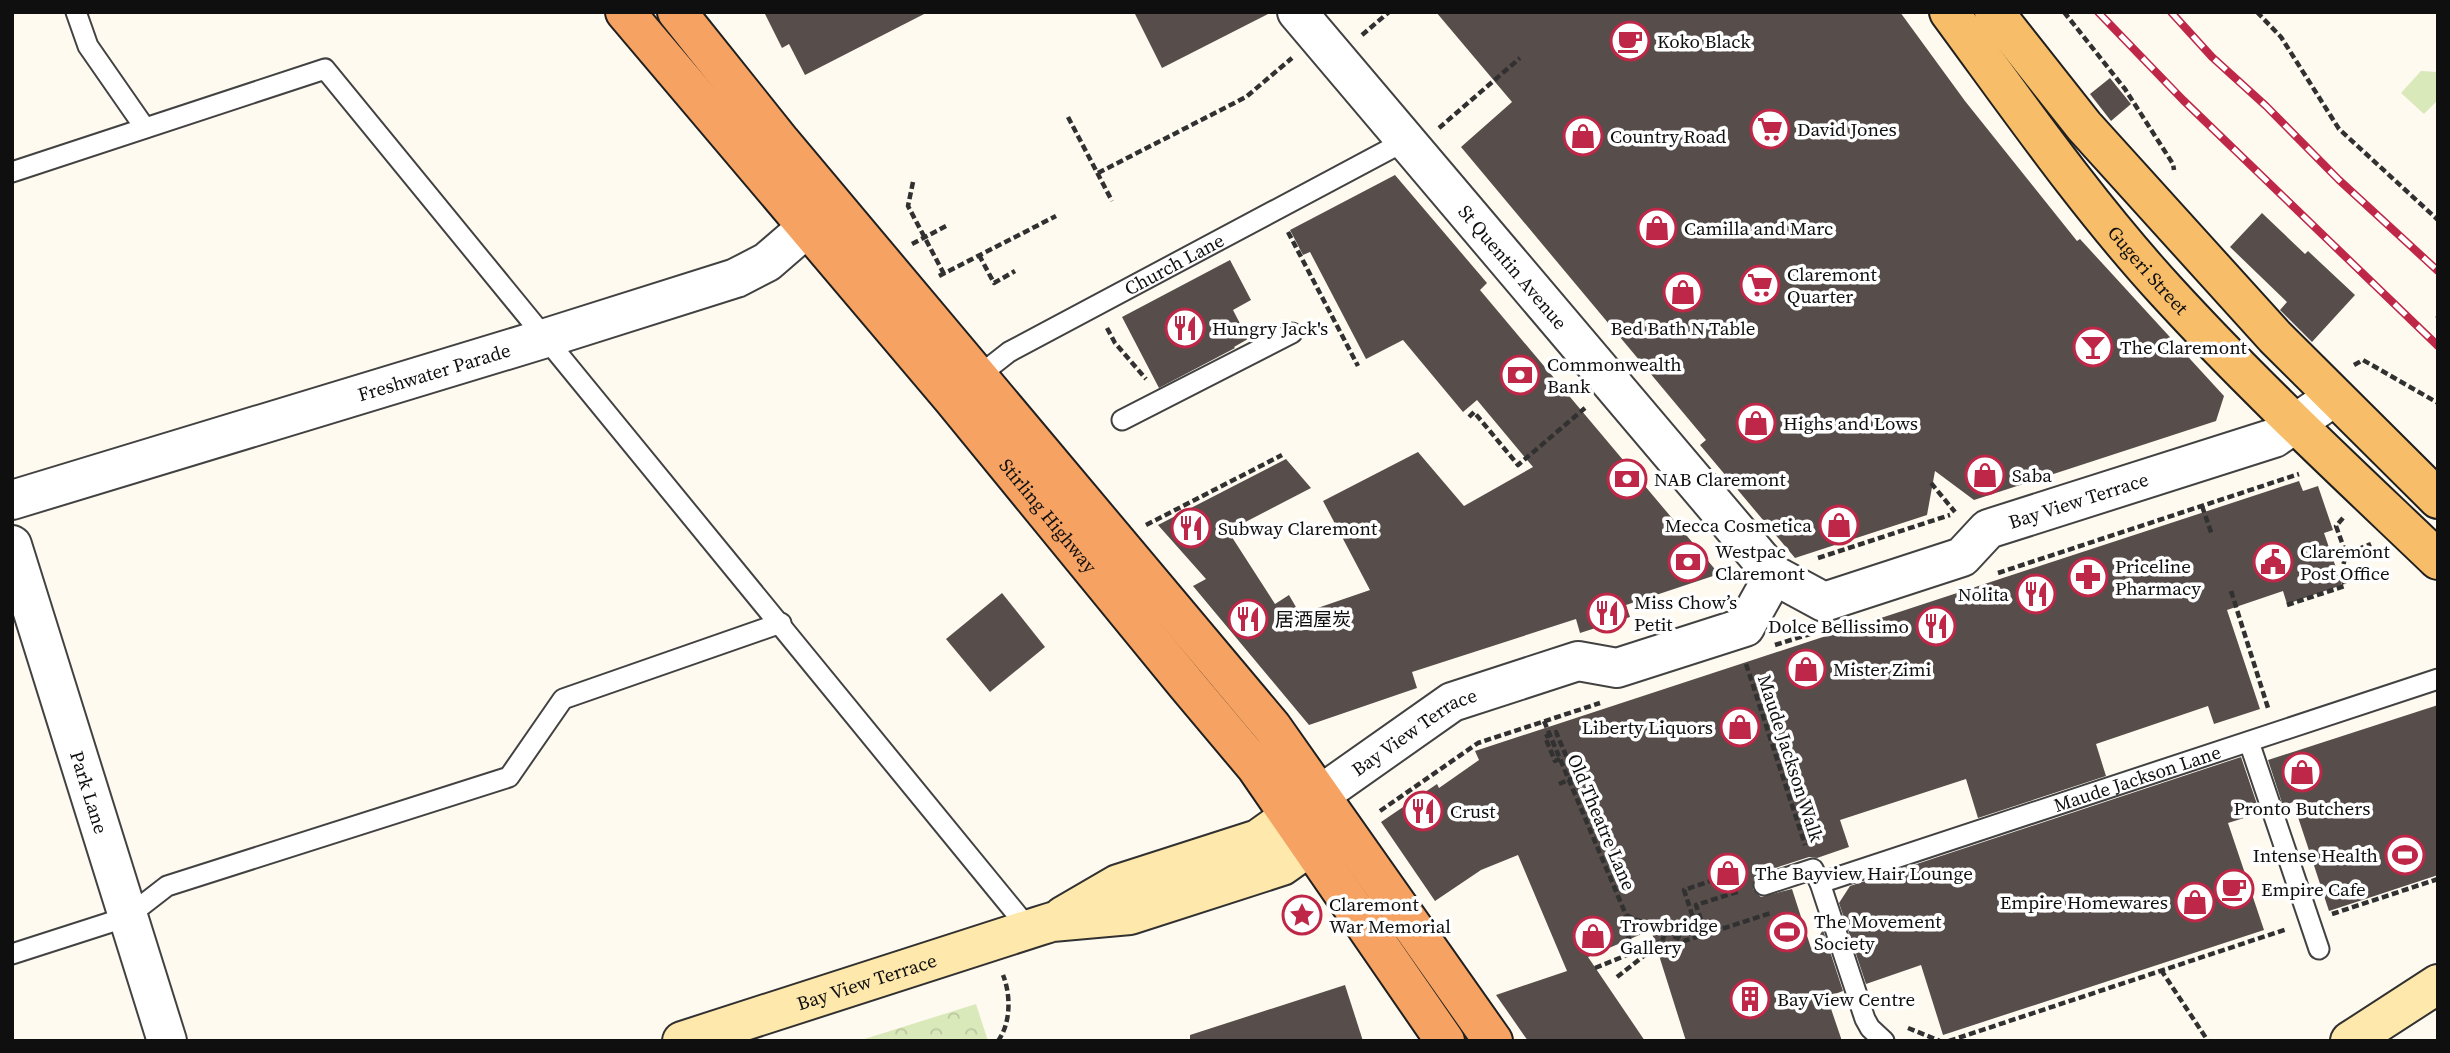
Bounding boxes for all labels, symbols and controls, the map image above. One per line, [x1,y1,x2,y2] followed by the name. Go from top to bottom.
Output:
[1609,20,1651,62] cafe icon: Koko Black
[1657,28,1751,54] place label: Koko Black
[1749,108,1791,150] supermarket icon: David Jones
[1562,115,1604,157] shop icon: Country Road
[1797,116,1897,142] place label: David Jones
[1610,123,1727,149] place label: Country Road
[1453,199,1573,335] street label: St Quentin Avenue
[1636,207,1678,249] shop icon: Camilla and Marc
[1684,215,1833,241] place label: Camilla and Marc
[2102,220,2195,321] street label: Gugeri Street
[1120,227,1228,301] street label: Church Lane
[1787,261,1878,309] place label: Claremont Quarter
[1739,264,1781,306] supermarket icon: Claremont Quarter
[1662,271,1704,313] shop icon: Bed Bath N Table
[1164,307,1206,349] restaurant icon: Hungry Jack's
[1212,315,1328,341] place label: Hungry Jack's
[1611,315,1756,341] place label: Bed Bath N Table
[2072,326,2114,368] bar icon: The Claremont
[2120,334,2248,360] place label: The Claremont
[355,337,513,407] street label: Freshwater Parade
[1547,351,1682,399] place label: Commonwealth Bank
[1499,354,1541,396] bank icon: Commonwealth Bank
[1735,402,1777,444] shop icon: Highs and Lows
[1783,410,1918,436] place label: Highs and Lows
[994,453,1103,579] street label: Stirling Highway
[1964,454,2006,496] shop icon: Saba
[1606,458,1648,500] bank icon: NAB Claremont
[2012,462,2052,488] place label: Saba
[1654,466,1787,492] place label: NAB Claremont
[2005,466,2152,535] street label: Bay View Terrace
[1818,504,1860,546] shop icon: Mecca Cosmetica
[1170,507,1212,549] restaurant icon: Subway Claremont
[1665,512,1812,538] place label: Mecca Cosmetica
[1218,515,1378,541] place label: Subway Claremont
[1715,538,1806,586] place label: Westpac Claremont
[2300,538,2391,586] place label: Claremont Post Office
[1667,541,1709,583] bank icon: Westpac Claremont
[2252,541,2294,583] public building icon: Claremont Post Office
[2115,553,2201,601] place label: Priceline Pharmacy
[2067,556,2109,598] pharmacy icon: Priceline Pharmacy
[2015,573,2057,615] restaurant icon: Nolita
[1958,581,2009,607] place label: Nolita
[1634,589,1737,637] place label: Miss Chow’s Petit
[1586,592,1628,634] restaurant icon: Miss Chow’s Petit
[1227,598,1269,640] restaurant icon: 居酒屋炭
[1915,605,1957,647] restaurant icon: Dolce Bellissimo
[1275,606,1351,632] place label: 居酒屋炭
[1768,613,1909,639] place label: Dolce Bellissimo
[1785,648,1827,690] shop icon: Mister Zimi
[1833,656,1932,682] place label: Mister Zimi
[1752,671,1831,846] street label: Maude Jackson Walk
[1346,682,1480,782] street label: Bay View Terrace
[1719,706,1761,748] shop icon: Liberty Liquors
[1582,714,1713,740] place label: Liberty Liquors
[2050,739,2224,818] street label: Maude Jackson Lane
[64,747,114,837] street label: Park Lane
[1561,750,1643,894] street label: Old Theatre Lane
[2281,751,2323,793] shop icon: Pronto Butchers
[1402,790,1444,832] restaurant icon: Crust
[2234,795,2370,821] place label: Pronto Butchers
[1450,798,1496,824] place label: Crust
[2384,834,2426,876] sports icon: Intense Health
[2253,842,2378,868] place label: Intense Health
[1707,852,1749,894] shop icon: The Bayview Hair Lounge
[1755,860,1973,886] place label: The Bayview Hair Lounge
[2213,868,2255,910] cafe icon: Empire Cafe
[2261,876,2366,902] place label: Empire Cafe
[2174,881,2216,923] shop icon: Empire Homewares
[2000,889,2168,915] place label: Empire Homewares
[1329,891,1451,939] place label: Claremont War Memorial
[1281,894,1323,936] place icon: Claremont War Memorial
[1814,908,1942,956] place label: The Movement Society
[1766,911,1808,953] sports icon: The Movement Society
[1620,912,1718,960] place label: Trowbridge Gallery
[1572,915,1614,957] shop icon: Trowbridge Gallery
[793,947,940,1016] street label: Bay View Terrace
[1729,978,1771,1020] building icon: Bay View Centre
[1777,986,1915,1012] place label: Bay View Centre

